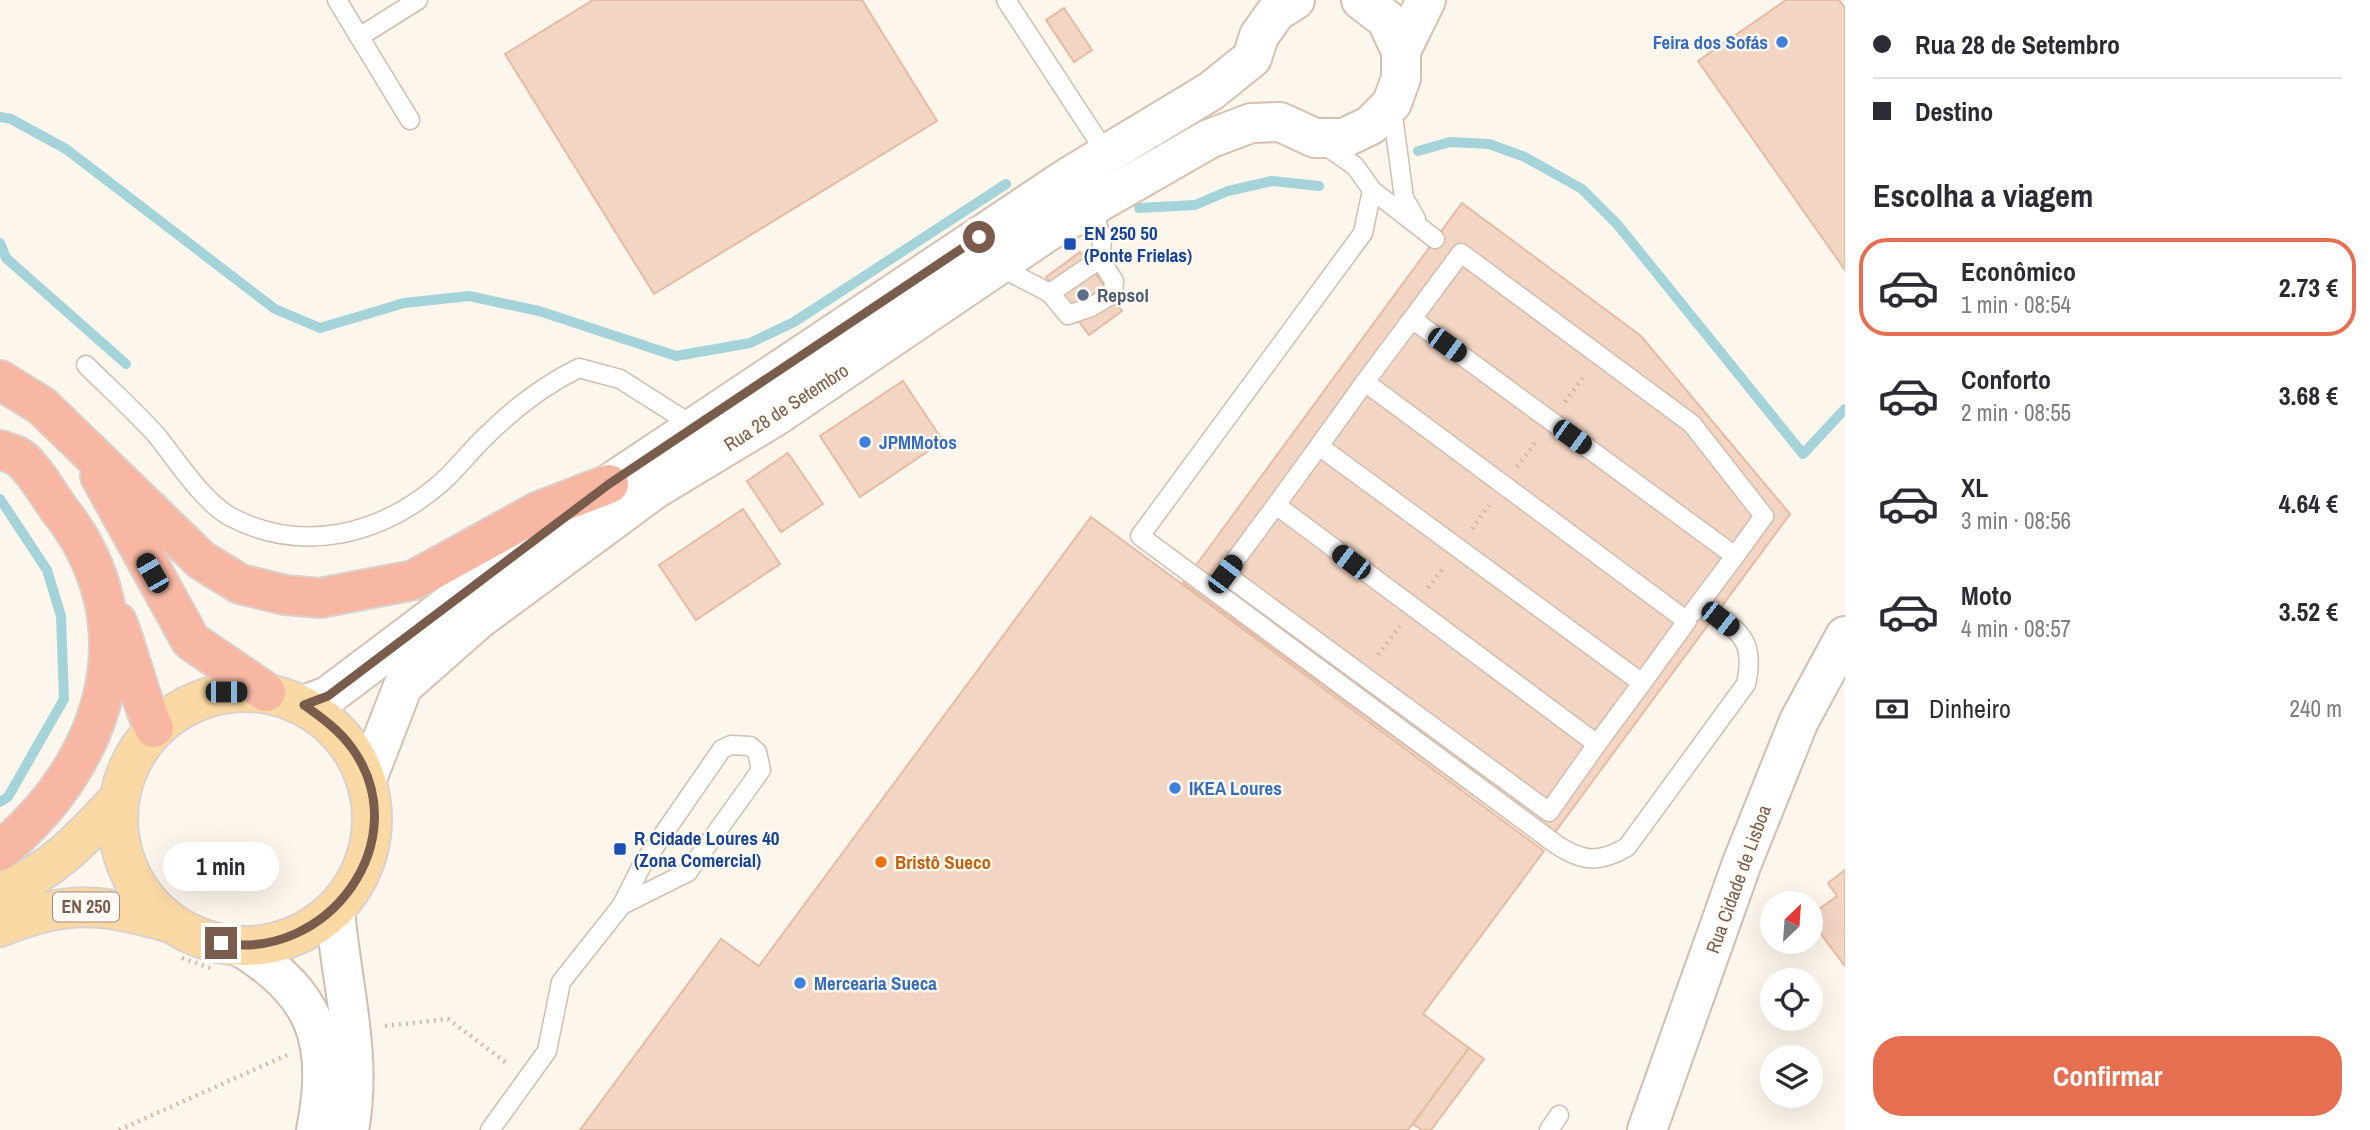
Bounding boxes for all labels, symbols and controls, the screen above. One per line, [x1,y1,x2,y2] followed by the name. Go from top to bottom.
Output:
[1915,27,2120,62] text: Rua 28 de Setembro
[1653,29,1768,55] place label: Feira dos Sofás
[1774,34,1790,50] marker: Feira dos Sofás
[1915,94,1993,129] text: Destino
[1873,174,2093,217] text: Escolha a viagem
[1084,220,1192,268] place label: EN 250 50 (Ponte Frielas)
[963,221,995,253] route start
[1062,236,1078,252] marker: EN 250 50 (Ponte Frielas)
[1961,254,2076,289] text: Econômico
[1877,256,1940,319] icon: car
[2279,270,2338,305] text: 2.73 €
[1097,282,1149,308] place label: Repsol
[1075,287,1091,303] marker: Repsol
[1961,289,2071,320] text: 1 min · 08:54
[1424,324,1471,366] car
[719,357,853,457] street label: Rua 28 de Setembro
[1961,362,2051,397] text: Conforto
[1877,364,1940,427] icon: car
[2279,378,2338,413] text: 3.68 €
[1961,397,2071,428] text: 2 min · 08:55
[1549,416,1596,458] car
[879,429,957,455] place label: JPMMotos
[857,434,873,450] marker: JPMMotos
[1961,470,1988,505] text: XL
[1877,472,1940,535] icon: car
[2279,486,2338,521] text: 4.64 €
[1961,505,2071,536] text: 3 min · 08:56
[1328,541,1375,583] car
[133,550,172,596] car
[1204,551,1247,597] car
[1961,578,2012,613] text: Moto
[1877,580,1940,643] icon: car
[2279,594,2338,629] text: 3.52 €
[1697,598,1744,640] car
[1961,613,2071,644] text: 4 min · 08:57
[206,682,248,703] car
[1873,690,1911,728] icon: cash
[1929,691,2011,726] text: Dinheiro
[2290,693,2342,724] text: 240 m
[1189,775,1282,801] place label: IKEA Loures
[1167,780,1183,796] marker: IKEA Loures
[1699,801,1777,957] street label: Rua Cidade de Lisboa
[634,825,780,873] place label: R Cidade Loures 40 (Zona Comercial)
[612,841,628,857] marker: R Cidade Loures 40 (Zona Comercial)
[163,842,279,890] callout: 1 min
[895,849,991,875] place label: Bristô Sueco
[196,851,246,882] text: 1 min
[873,854,889,870] marker: Bristô Sueco
[1760,891,1824,954] north arrow
[1760,891,1823,1108] map controls
[53,893,119,922] road number: EN 250
[205,927,237,959] route end
[1760,968,1823,1031] button: locate
[814,970,937,996] place label: Mercearia Sueca
[792,975,808,991] marker: Mercearia Sueca
[1873,1036,2342,1116] button: Confirmar
[1760,1045,1823,1108] button: layers

